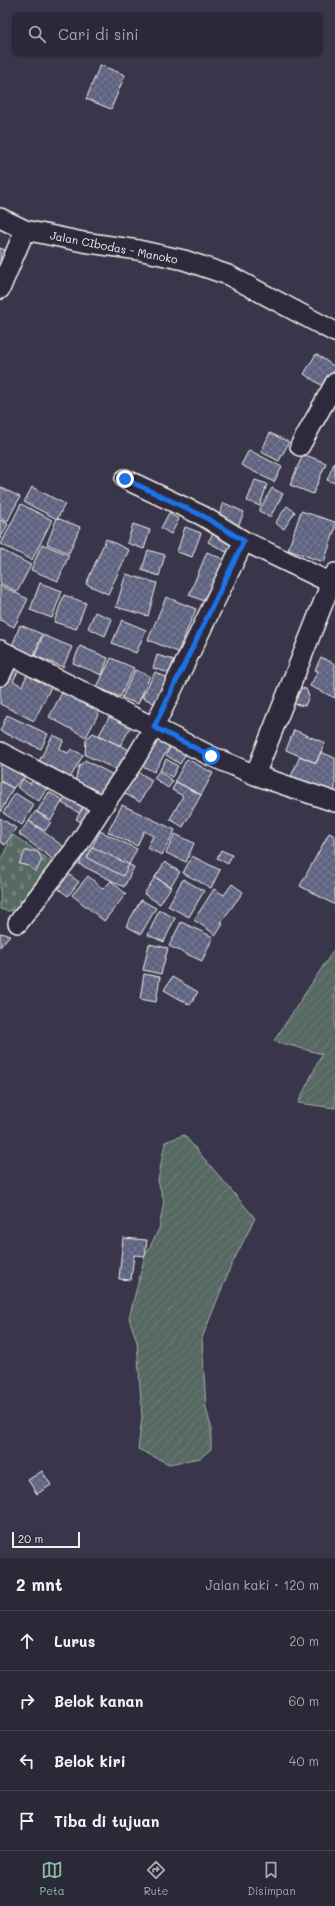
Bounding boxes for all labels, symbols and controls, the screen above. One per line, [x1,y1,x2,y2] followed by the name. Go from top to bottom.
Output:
[12,12,323,56] search box
[26,23,48,45] icon: search
[58,24,139,44] text: Cari di sini
[49,227,180,267] street label: Jalan CIbodas - Manoko
[116,470,134,488] route end
[202,747,220,765] route start
[12,1530,80,1549] scale bar
[18,1531,43,1546] text: 20 m
[16,1573,62,1595] text: 2 mnt
[206,1576,319,1593] text: Jalan kaki · 120 m
[16,1630,38,1652] icon: ahead
[54,1631,95,1651] text: Lurus
[289,1632,319,1649] text: 20 m
[16,1690,38,1712] icon: right
[54,1691,143,1711] text: Belok kanan
[289,1692,319,1709] text: 60 m
[16,1750,38,1772] icon: left
[54,1751,126,1771] text: Belok kiri
[289,1752,319,1769] text: 40 m
[16,1810,38,1832] icon: arrive
[54,1811,159,1831] text: Tiba di tujuan
[39,1859,65,1898] tab: Peta
[144,1859,168,1898] tab: Rute
[247,1859,296,1898] tab: Disimpan

